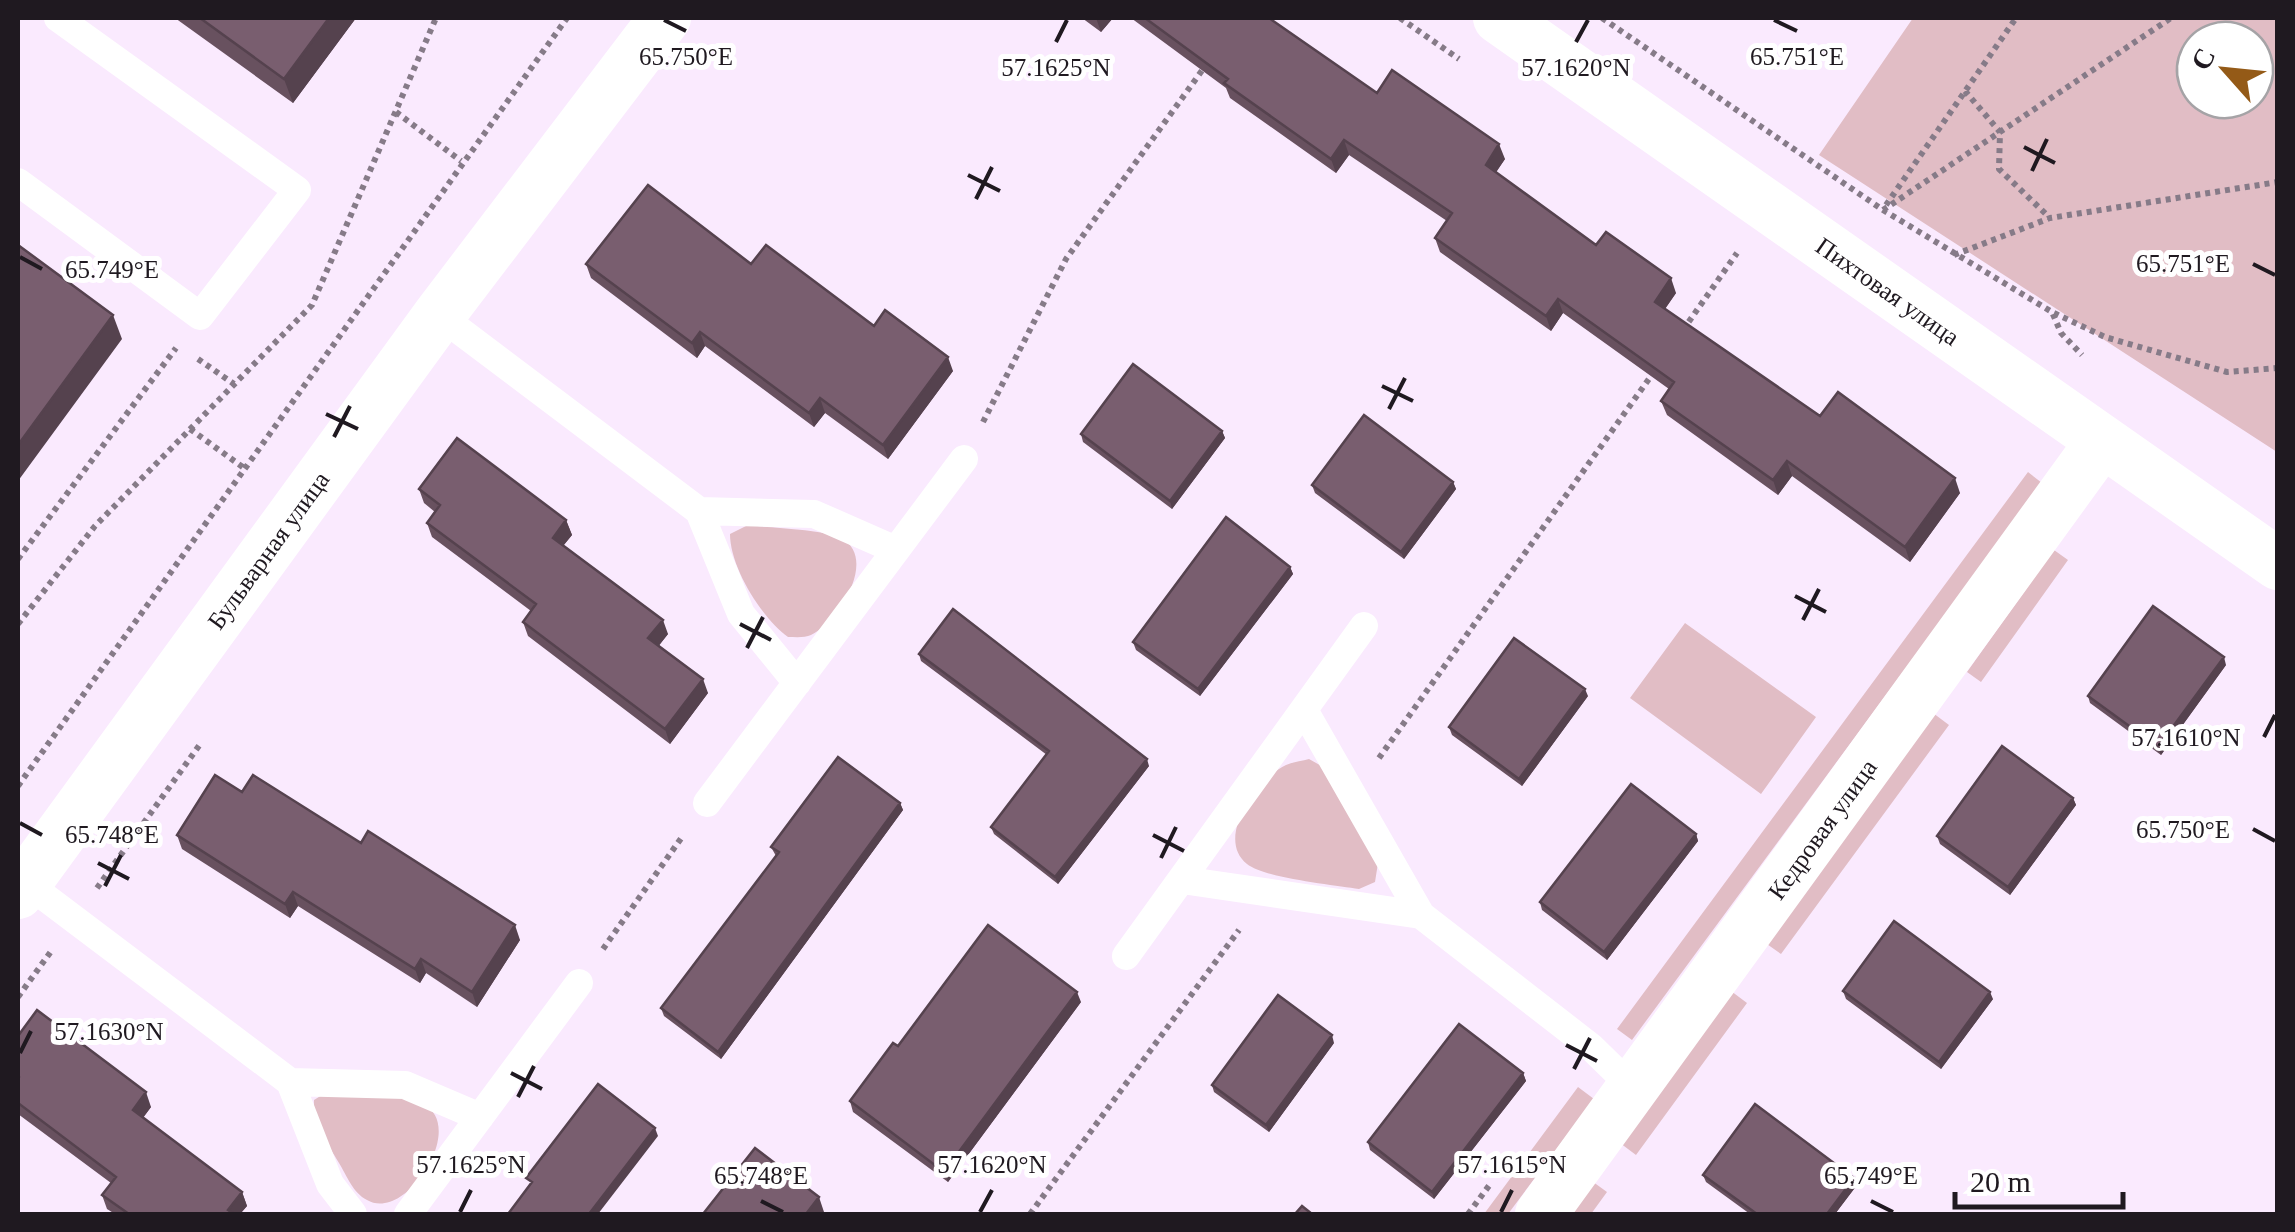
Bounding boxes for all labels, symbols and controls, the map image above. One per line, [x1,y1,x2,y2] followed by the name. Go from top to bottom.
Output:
[2175,20,2275,120] north arrow
[639,43,733,70] text: 65.750°E
[1750,43,1844,70] text: 65.751°E
[2185,43,2222,75] text: С
[1001,54,1111,81] text: 57.1625°N
[1521,54,1631,81] text: 57.1620°N
[1811,232,1964,351] street label: Пихтовая улица
[2136,250,2230,277] text: 65.751°E
[65,256,159,283] text: 65.749°E
[202,466,335,634] street label: Бульварная улица
[2131,724,2241,751] text: 57.1610°N
[1763,754,1882,904] street label: Кедровая улица
[2136,816,2230,843] text: 65.750°E
[65,821,159,848] text: 65.748°E
[54,1018,164,1045] text: 57.1630°N
[1955,1147,2122,1209] scale bar
[416,1151,526,1178] text: 57.1625°N
[937,1151,1047,1178] text: 57.1620°N
[1457,1151,1567,1178] text: 57.1615°N
[714,1162,808,1189] text: 65.748°E
[1824,1162,1918,1189] text: 65.749°E
[1970,1165,2031,1198] text: 20 m

